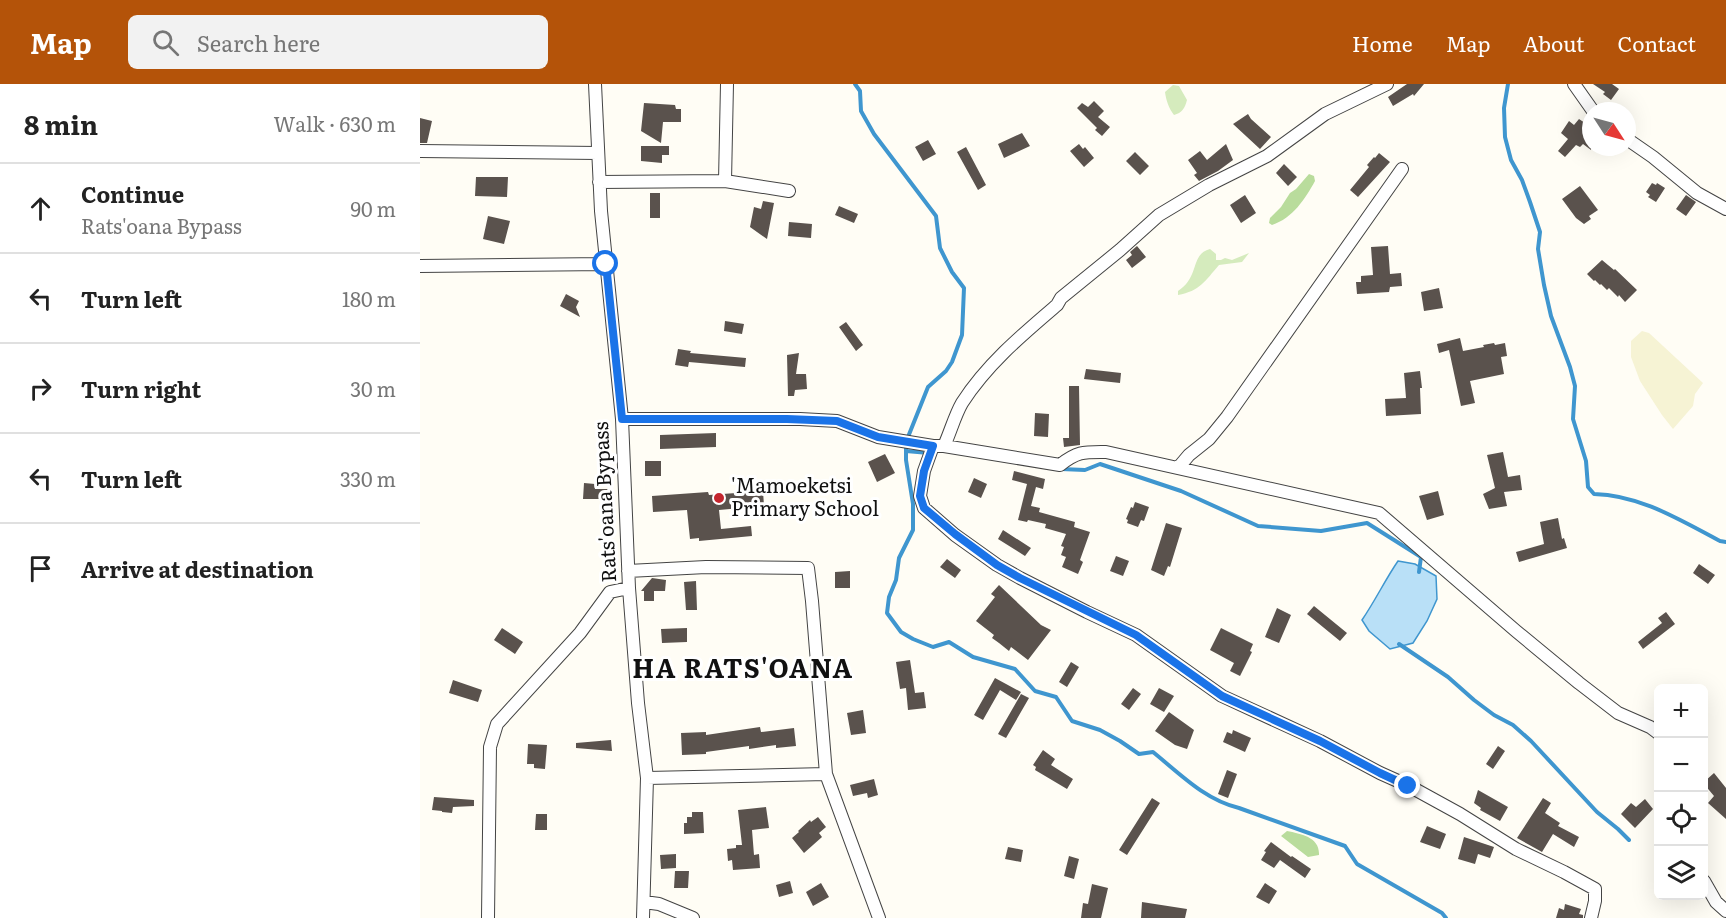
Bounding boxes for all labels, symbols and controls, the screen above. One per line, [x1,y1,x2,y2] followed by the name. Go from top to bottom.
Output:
[128,15,548,69] search box
[30,21,92,63] text: Map
[149,26,182,59] icon: search
[197,26,320,59] text: Search here
[1352,27,1413,58] text: Home
[1446,27,1490,58] text: Map
[1523,27,1585,58] text: About
[1618,27,1696,58] text: Contact
[1582,102,1636,156] north arrow
[24,104,98,143] text: 8 min
[274,108,396,138] text: Walk · 630 m
[81,177,184,210] text: Continue
[24,192,57,225] icon: ahead
[351,193,396,223] text: 90 m
[81,210,242,240] text: Rats'oana Bypass
[592,250,618,276] route start
[24,282,57,315] icon: left
[81,282,182,315] text: Turn left
[342,283,396,313] text: 180 m
[24,372,57,405] icon: right
[81,372,201,405] text: Turn right
[350,373,396,403] text: 30 m
[584,421,622,583] street label: Rats'oana Bypass
[24,462,57,495] icon: left
[81,462,182,495] text: Turn left
[340,463,396,493] text: 330 m
[731,469,879,522] place label: 'Mamoeketsi Primary School
[712,491,726,505] marker: 'Mamoeketsi Primary School
[24,552,57,585] icon: arrive
[81,552,314,585] text: Arrive at destination
[632,647,854,686] district label: HA RATS'OANA
[1654,684,1708,900] map controls
[1654,684,1708,738] button: +
[1654,738,1708,792] button: −
[1394,772,1420,798] route end
[1654,792,1708,846] button: locate
[1654,846,1708,900] button: layers

